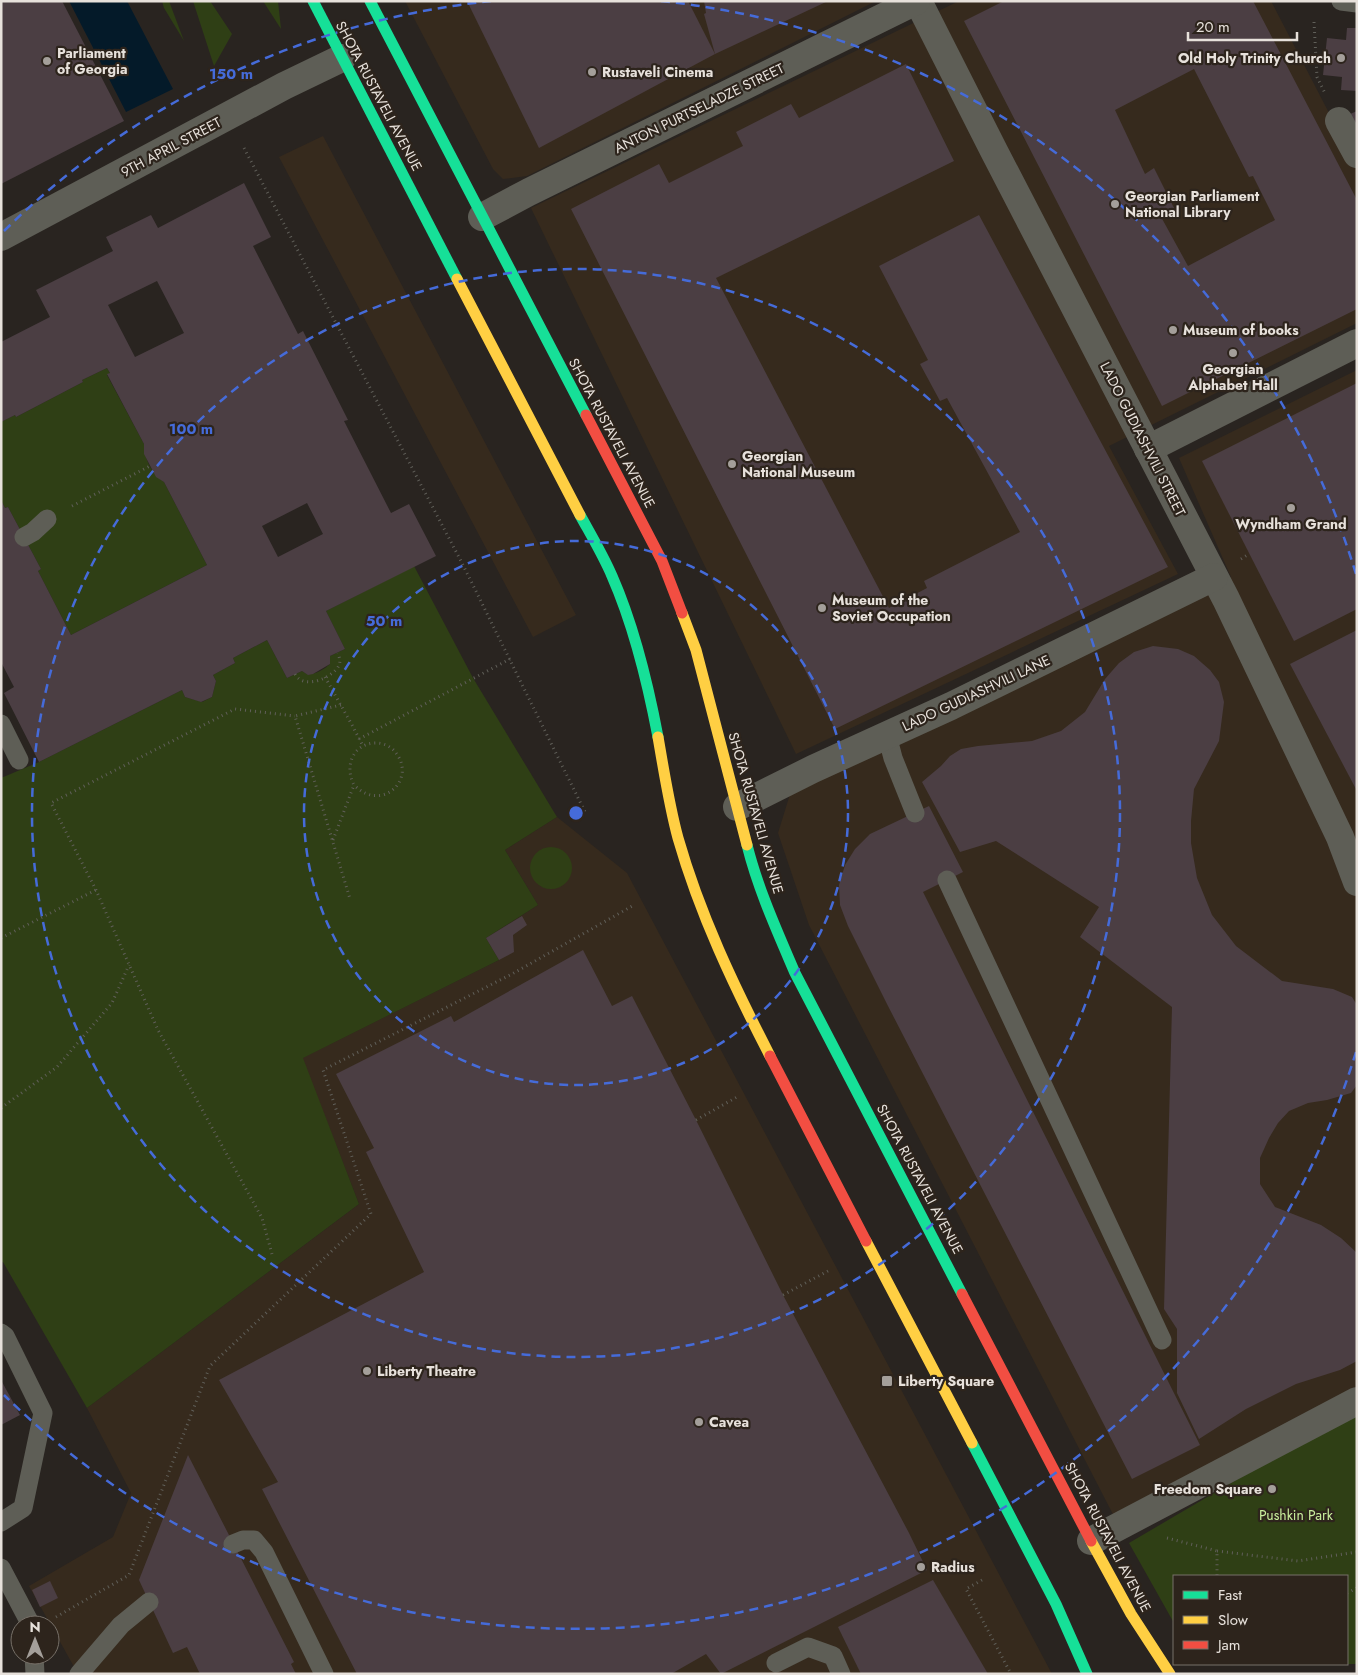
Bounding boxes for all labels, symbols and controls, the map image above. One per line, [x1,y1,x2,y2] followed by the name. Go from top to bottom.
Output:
[1188,10,1297,42] scale bar
[1196,16,1230,38] text: 20 m
[331,18,427,174] street label: SHOTA RUSTAVELI AVENUE
[57,43,127,79] place label: Parliament of Georgia
[1178,48,1331,68] place label: Old Holy Trinity Church
[1335,52,1347,64] marker: Old Holy Trinity Church
[41,55,53,67] marker: Parliament of Georgia
[611,58,788,158] street label: ANTON PURTSELADZE STREET
[602,62,713,82] place label: Rustaveli Cinema
[209,63,253,85] text: 150 m
[586,66,598,78] marker: Rustaveli Cinema
[117,112,225,182] street label: 9TH APRIL STREET
[1125,186,1260,222] place label: Georgian Parliament National Library
[1109,198,1121,210] marker: Georgian Parliament National Library
[1183,320,1299,340] place label: Museum of books
[1167,324,1179,336] marker: Museum of books
[1227,347,1239,359] marker: Georgian Alphabet Hall
[564,355,660,511] street label: SHOTA RUSTAVELI AVENUE
[1095,358,1191,520] street label: LADO GUDIASHVILI STREET
[1187,359,1278,395] place label: Georgian Alphabet Hall
[169,418,213,440] text: 100 m
[742,446,855,482] place label: Georgian National Museum
[726,458,738,470] marker: Georgian National Museum
[1285,502,1297,514] marker: Wyndham Grand
[1235,514,1347,534] place label: Wyndham Grand
[832,590,951,626] place label: Museum of the Soviet Occupation
[816,602,828,614] marker: Museum of the Soviet Occupation
[366,610,402,632] text: 50 m
[899,650,1053,736] street label: LADO GUDIASHVILI LANE
[723,730,789,896] street label: SHOTA RUSTAVELI AVENUE
[567,804,585,822] centre of rings
[872,1101,968,1257] street label: SHOTA RUSTAVELI AVENUE
[377,1361,476,1381] place label: Liberty Theatre
[361,1365,373,1377] marker: Liberty Theatre
[898,1371,994,1391] place label: Liberty Square
[880,1374,894,1388] marker: Liberty Square
[709,1412,749,1432] place label: Cavea
[693,1416,705,1428] marker: Cavea
[1060,1459,1156,1615] street label: SHOTA RUSTAVELI AVENUE
[1154,1479,1262,1499] place label: Freedom Square
[1266,1483,1278,1495] marker: Freedom Square
[1259,1505,1334,1525] park label: Pushkin Park
[931,1557,975,1577] place label: Radius
[915,1561,927,1573] marker: Radius
[1173,1575,1348,1665] legend
[1218,1584,1242,1606] text: Fast
[1218,1609,1249,1631] text: Slow
[10,1615,60,1665] north arrow
[29,1617,41,1637] text: N
[1216,1634,1241,1656] text: Jam

